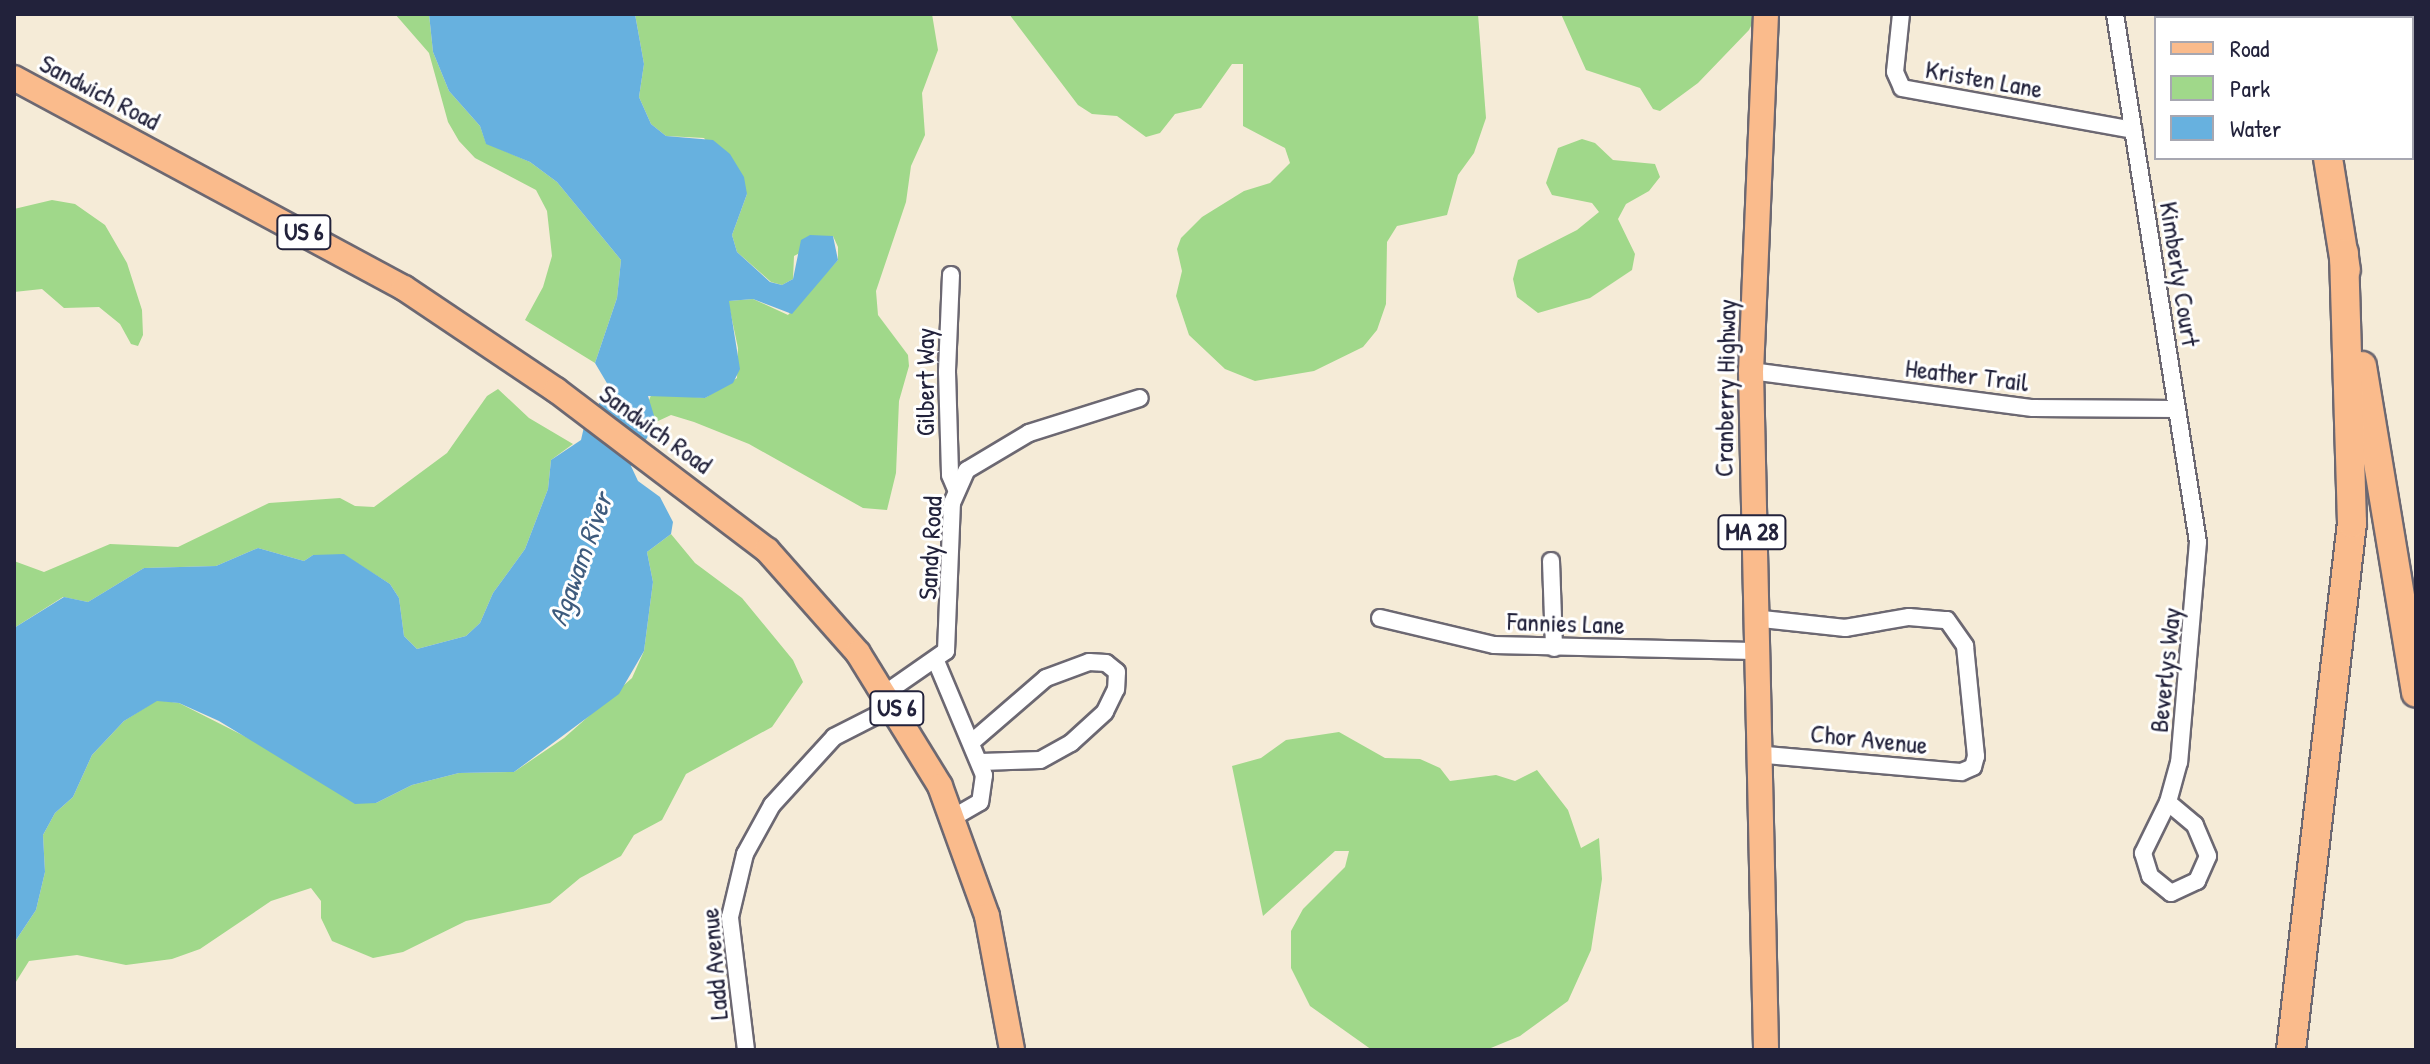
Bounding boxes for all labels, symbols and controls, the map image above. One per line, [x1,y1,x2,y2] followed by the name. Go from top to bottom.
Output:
[2154,16,2414,160] legend
[2230,32,2269,64] text: Road
[35,47,165,137] street label: Sandwich Road
[1923,53,2045,105] street label: Kristen Lane
[2230,72,2270,104] text: Park
[2230,112,2281,144] text: Water
[2153,199,2207,349] street label: Kimberly Court
[276,212,332,252] road number: US 6
[1708,299,1742,477] street label: Cranberry Highway
[909,328,941,436] street label: Gilbert Way
[1904,352,2030,398] street label: Heather Trail
[594,378,718,480] street label: Sandwich Road
[541,488,619,630] water label: Agawam River
[912,495,948,601] street label: Sandy Road
[1716,512,1788,552] road number: MA 28
[1507,605,1625,641] street label: Fannies Lane
[2143,606,2187,734] street label: Beverlys Way
[869,688,925,728] road number: US 6
[1809,717,1929,761] street label: Chor Avenue
[694,907,734,1021] street label: Ladd Avenue

